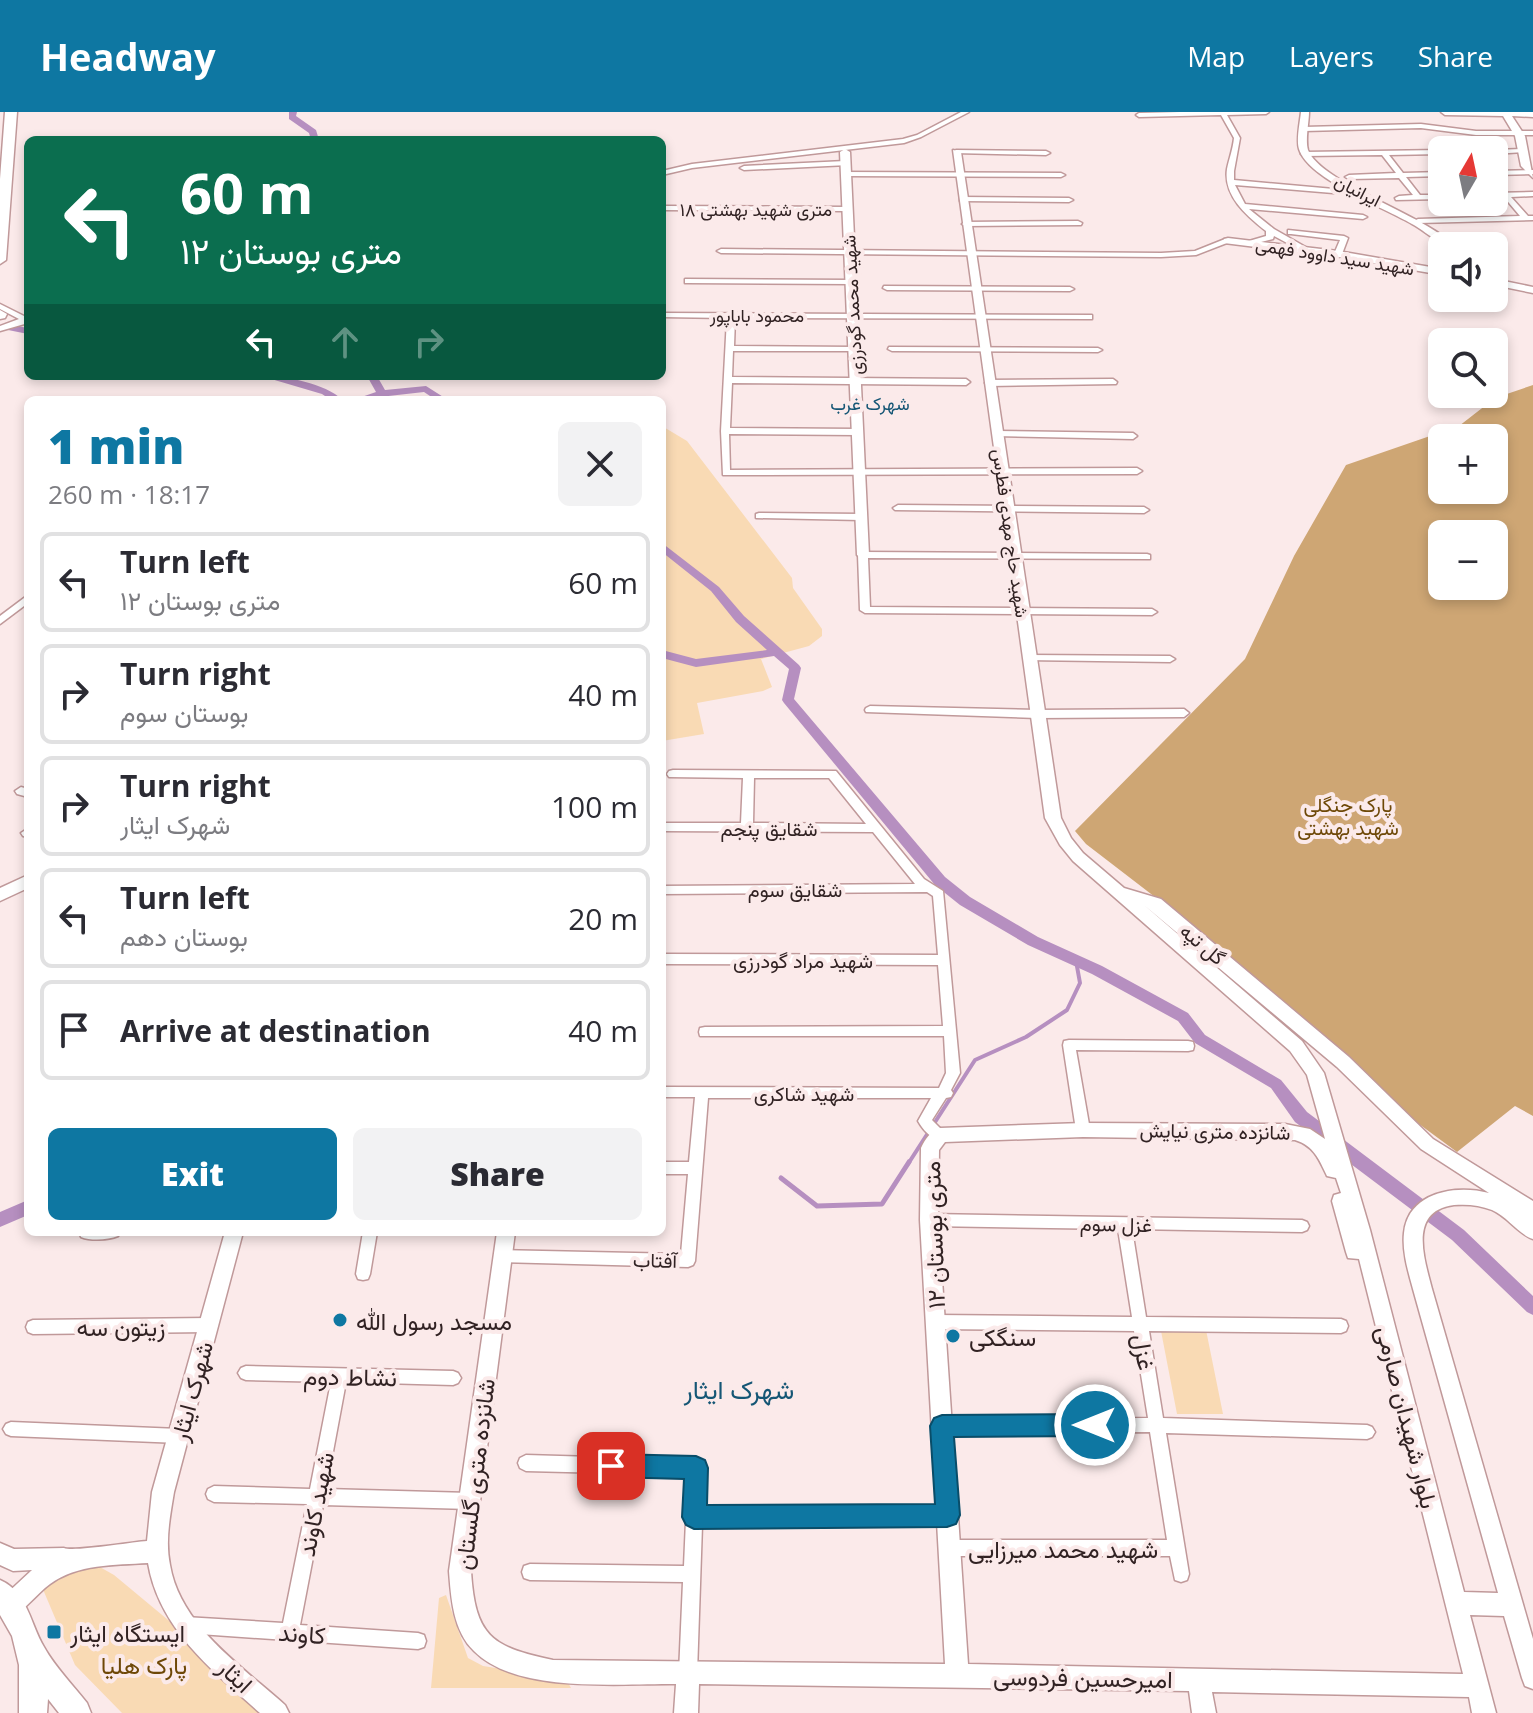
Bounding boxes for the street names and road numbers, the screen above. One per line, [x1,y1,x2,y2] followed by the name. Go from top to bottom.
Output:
[1331,168,1385,212] street label: ایرانیان
[680,197,832,221] street label: ۱۸ متری شهید بهشتی
[1254,232,1416,280] street label: شهید سید داوود فهمی
[836,235,868,375] street label: شهید محمد گودرزی
[709,303,804,328] street label: محمود باباپور
[986,447,1035,619] street label: شهید حاج مهدی فطرس
[720,815,818,843] street label: شقایق پنجم
[748,876,842,903] street label: شقایق سوم
[1174,917,1231,972] street label: گل تپه
[733,947,873,974] street label: شهید مراد گودرزی
[754,1080,854,1107] street label: شهید شاکری
[1139,1116,1291,1146] street label: شانزده متری نیایش
[914,1160,952,1310] street label: ۱۲ متری بوستان
[1080,1210,1152,1238] street label: غزل سوم
[633,1246,679,1274] street label: آفتاب
[77,1310,165,1343] street label: زیتون سه
[1369,1322,1447,1512] street label: بلوار شهیدان صارمی
[1126,1331,1164,1373] street label: غزل
[162,1338,220,1445] street label: شهرک ایثار
[303,1359,397,1394] street label: نشاط دوم
[446,1376,502,1572] street label: شانزده متری گلستان
[289,1449,341,1559] street label: شهید کاوند
[968,1532,1158,1565] street label: شهید محمد میرزایی
[277,1615,327,1651] street label: کاوند
[211,1650,261,1700] street label: ایثار
[993,1659,1173,1695] street label: امیرحسین فردوسی

